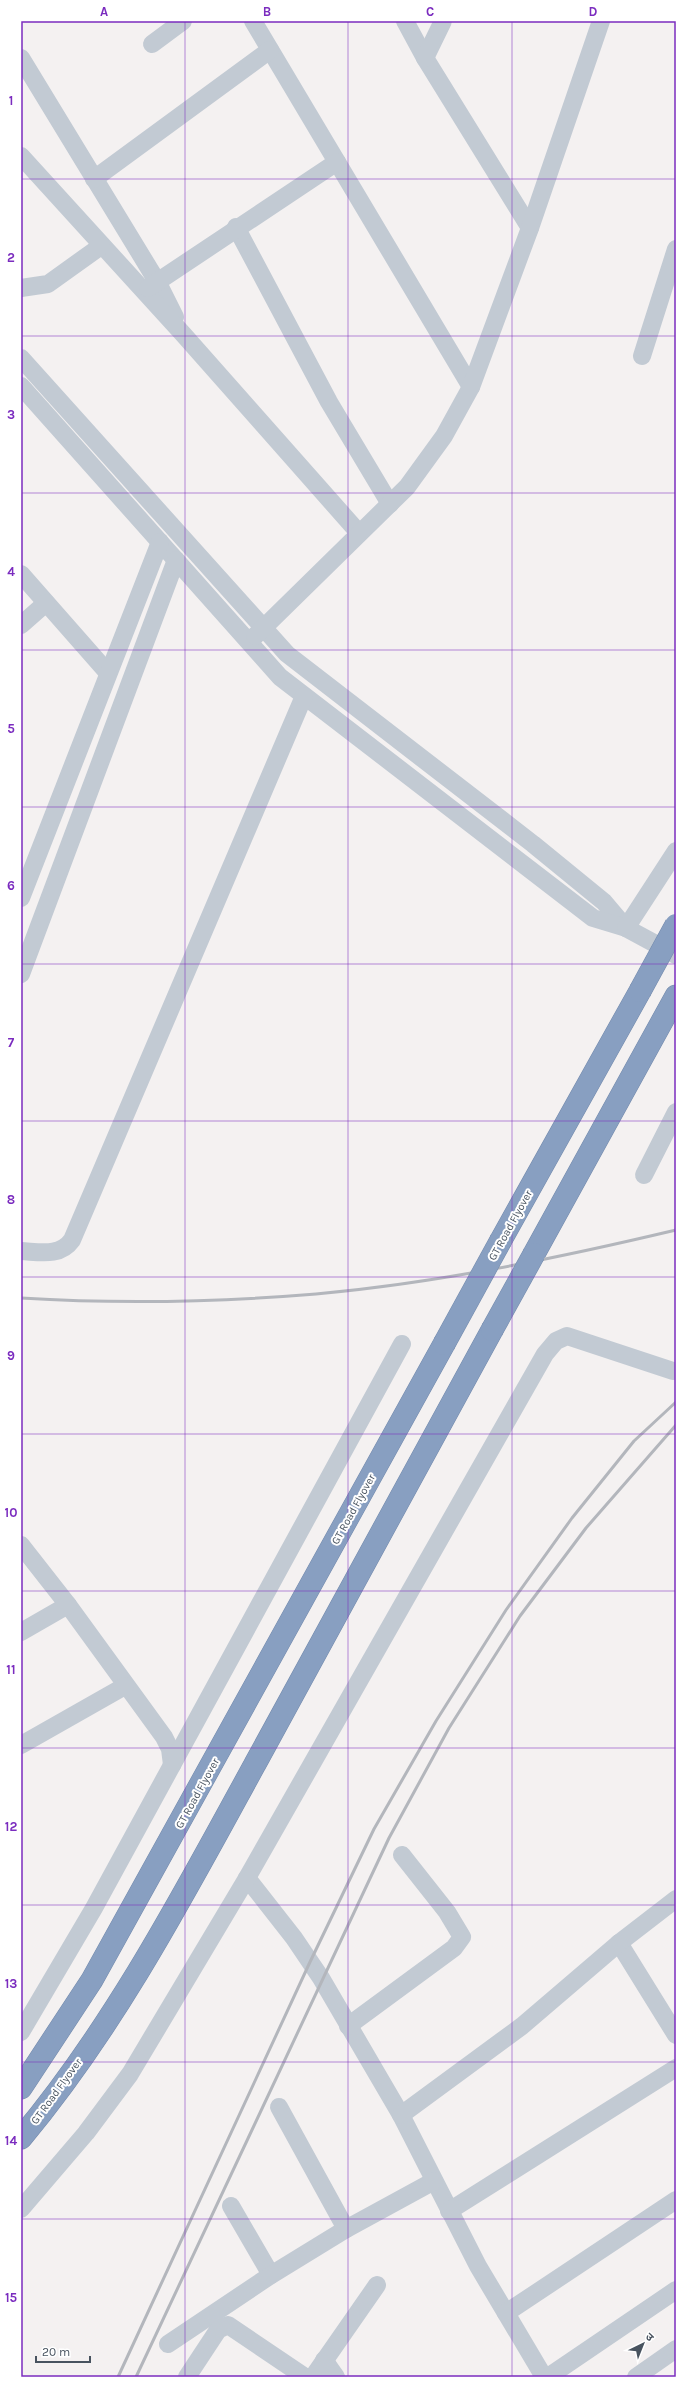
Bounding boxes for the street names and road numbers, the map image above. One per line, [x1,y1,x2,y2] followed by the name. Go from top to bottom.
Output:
[486,1188,535,1263] street label: GT Road Flyover
[329,1472,378,1547] street label: GT Road Flyover
[173,1756,222,1831] street label: GT Road Flyover
[28,2056,85,2127] street label: GT Road Flyover

